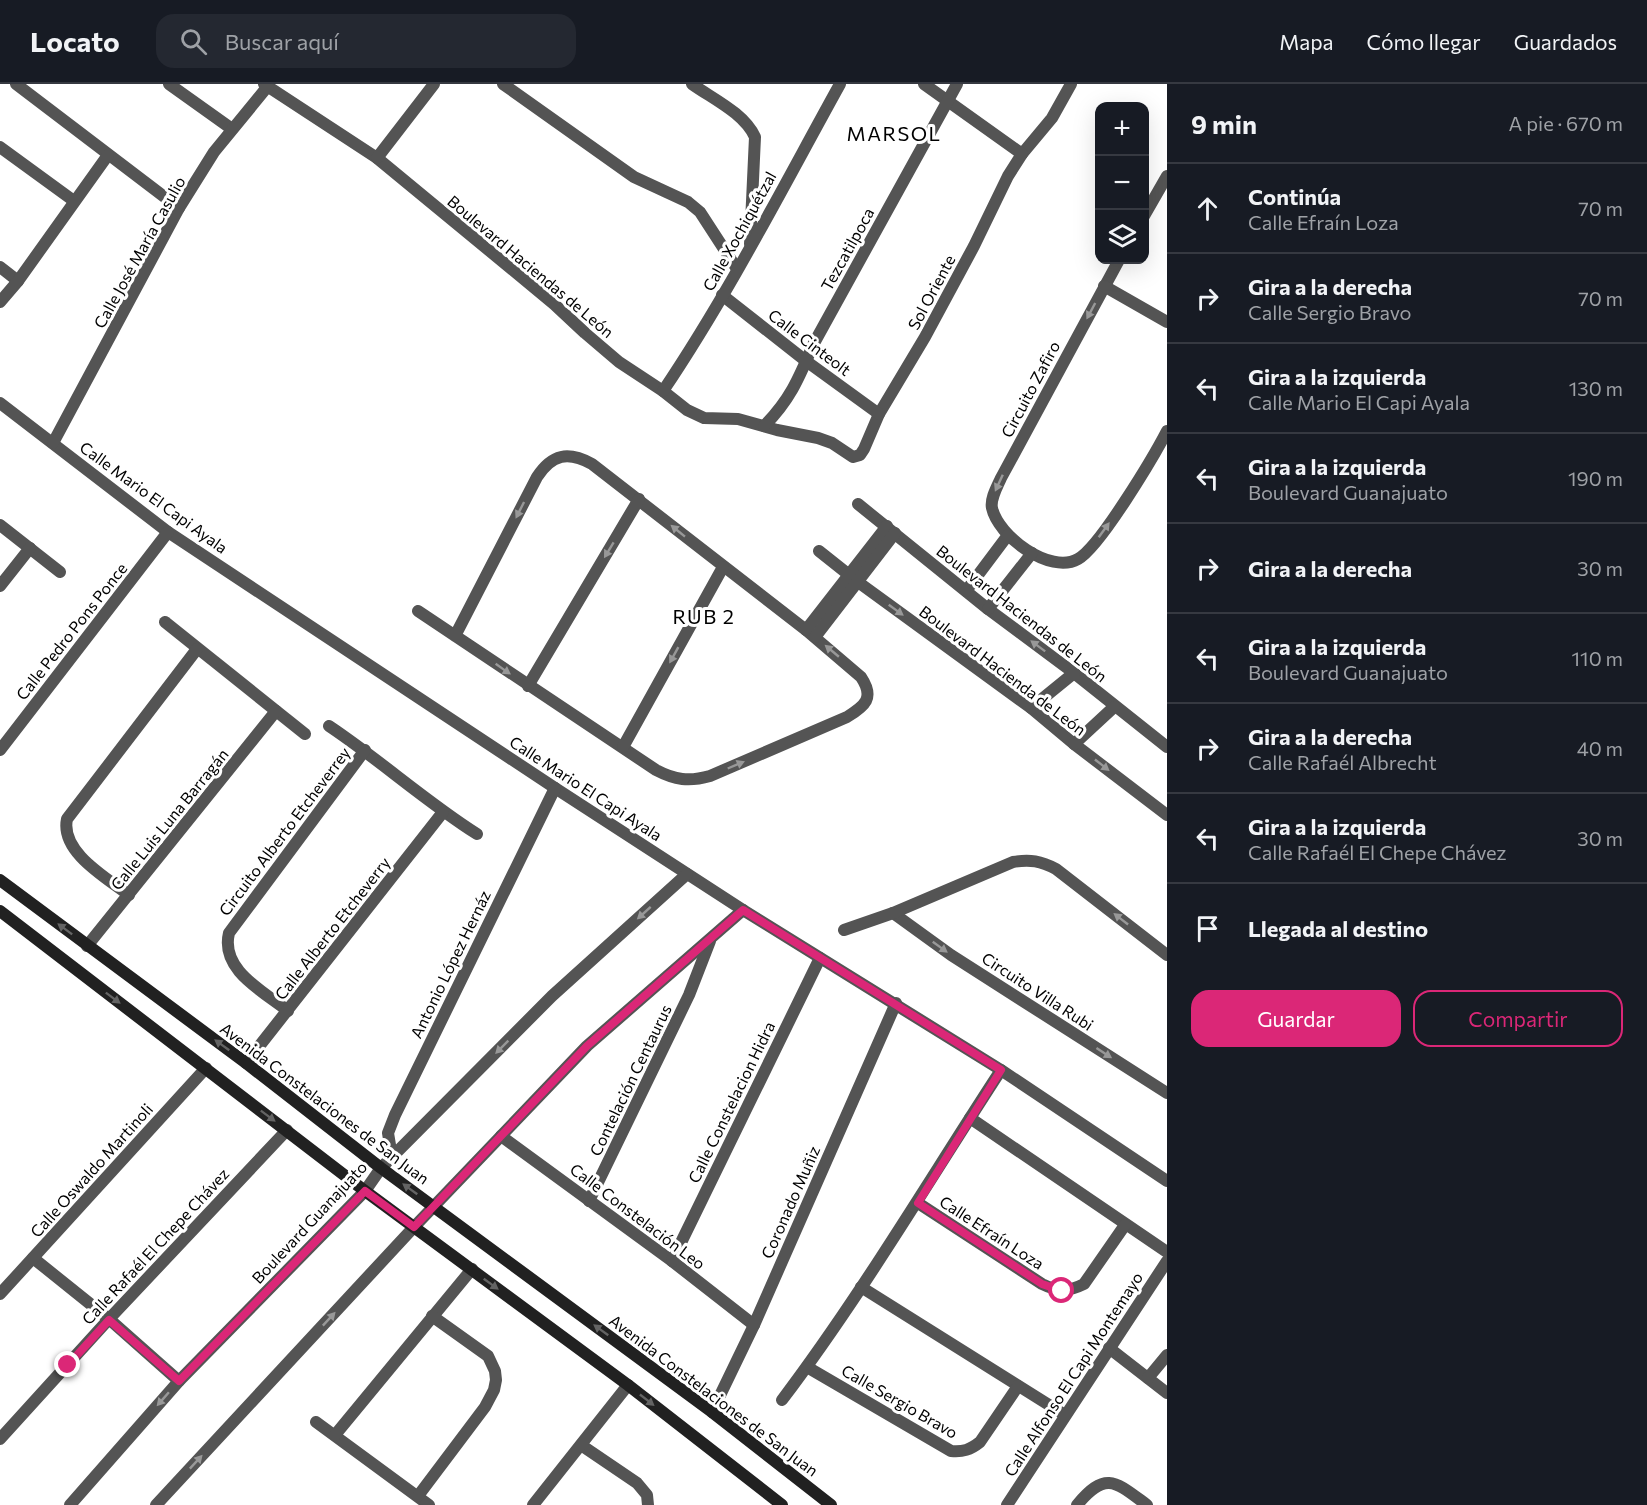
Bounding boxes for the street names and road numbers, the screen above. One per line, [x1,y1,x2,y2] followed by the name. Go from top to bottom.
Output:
[698,168,780,294] street label: Calle Xochiquétzal
[89,173,189,331] street label: Calle José María Casulio
[444,191,618,341] street label: Boulevard Haciendas de León
[816,204,878,294] street label: Tezcatilpoca
[903,251,959,333] street label: Sol Oriente
[765,305,855,379] street label: Calle Cinteolt
[997,338,1063,440] street label: Circuito Zafiro
[77,437,231,557] street label: Calle Mario El Capi Ayala
[933,541,1111,685] street label: Boulevard Haciendas de León
[12,559,130,703] street label: Calle Pedro Pons Ponce
[916,601,1090,739] street label: Boulevard Hacienda de León
[506,732,666,844] street label: Calle Mario El Capi Ayala
[214,743,354,919] street label: Circuito Alberto Etcheverrey
[106,745,232,893] street label: Calle Luis Luna Barragán
[270,853,394,1003] street label: Calle Alberto Etcheverry
[406,887,494,1041] street label: Antonio López Hernáz
[979,948,1097,1034] street label: Circuito Villa Rubi
[585,1001,675,1159] street label: Contelación Centaurus
[217,1018,433,1188] street label: Avenida Constelaciones de San Juan
[684,1018,778,1186] street label: Calle Constelacion Hidra
[26,1099,156,1241] street label: Calle Oswaldo Martinoli
[757,1143,823,1261] street label: Coronado Muñiz
[248,1157,370,1287] street label: Boulevard Guanajuato
[567,1159,709,1273] street label: Calle Constelación Leo
[78,1164,233,1328] street label: Calle Rafaél El Chepe Chávez
[936,1191,1048,1273] street label: Calle Efraín Loza
[1000,1268,1146,1480] street label: Calle Alfonso El Capi Montemayo
[606,1310,822,1480] street label: Avenida Constelaciones de San Juan
[839,1360,961,1442] street label: Calle Sergio Bravo

